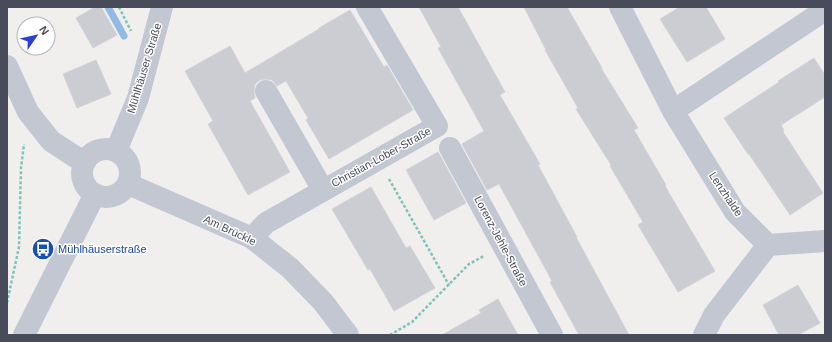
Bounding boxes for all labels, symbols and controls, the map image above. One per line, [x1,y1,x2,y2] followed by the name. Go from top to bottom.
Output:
[16,16,56,56] north arrow
[125,22,163,114] street label: Mühlhäuser Straße
[37,24,52,37] text: N
[329,125,433,189] street label: Christian-Lober-Straße
[707,170,745,218] street label: Lenzhalde
[472,194,530,288] street label: Lorenz-Jehle-Straße
[202,213,258,247] street label: Am Brückle
[30,236,56,262] bus stop icon: Mühlhäuserstraße
[58,243,147,255] place label: Mühlhäuserstraße

